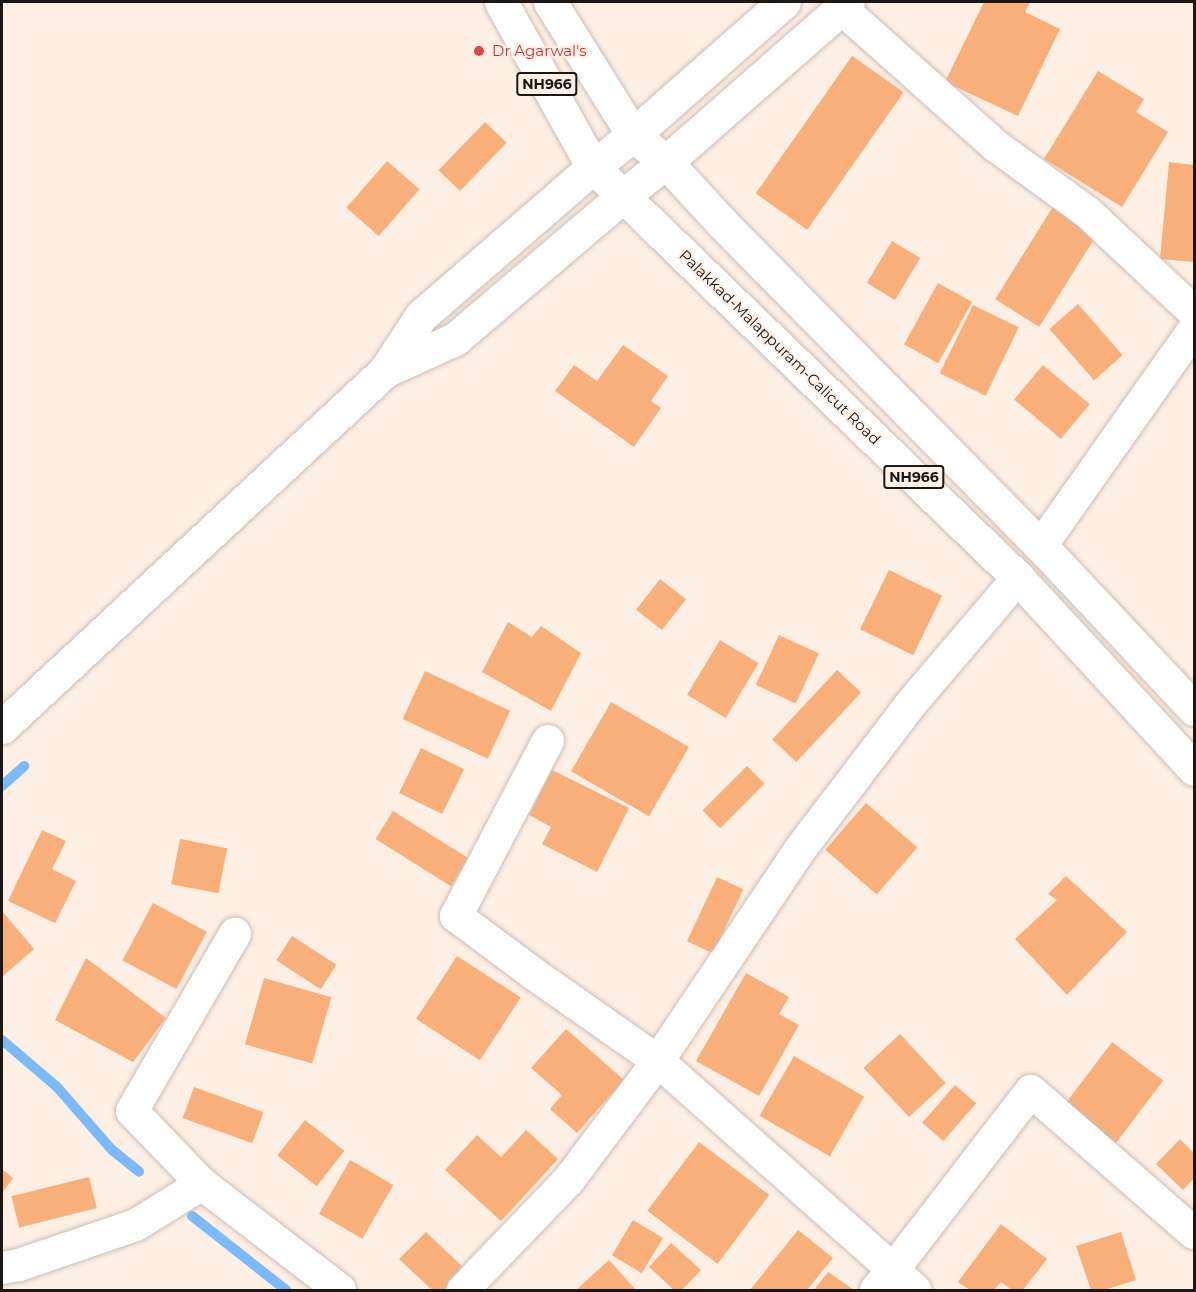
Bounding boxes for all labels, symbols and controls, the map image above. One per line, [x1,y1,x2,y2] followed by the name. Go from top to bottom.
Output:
[470,42,488,60] marker: Dr Agarwal's
[492,42,587,60] place label: Dr Agarwal's
[516,73,578,95] road number: NH966
[676,246,884,448] street label: Palakkad-Malappuram-Calicut Road
[882,466,946,488] road number: NH966

